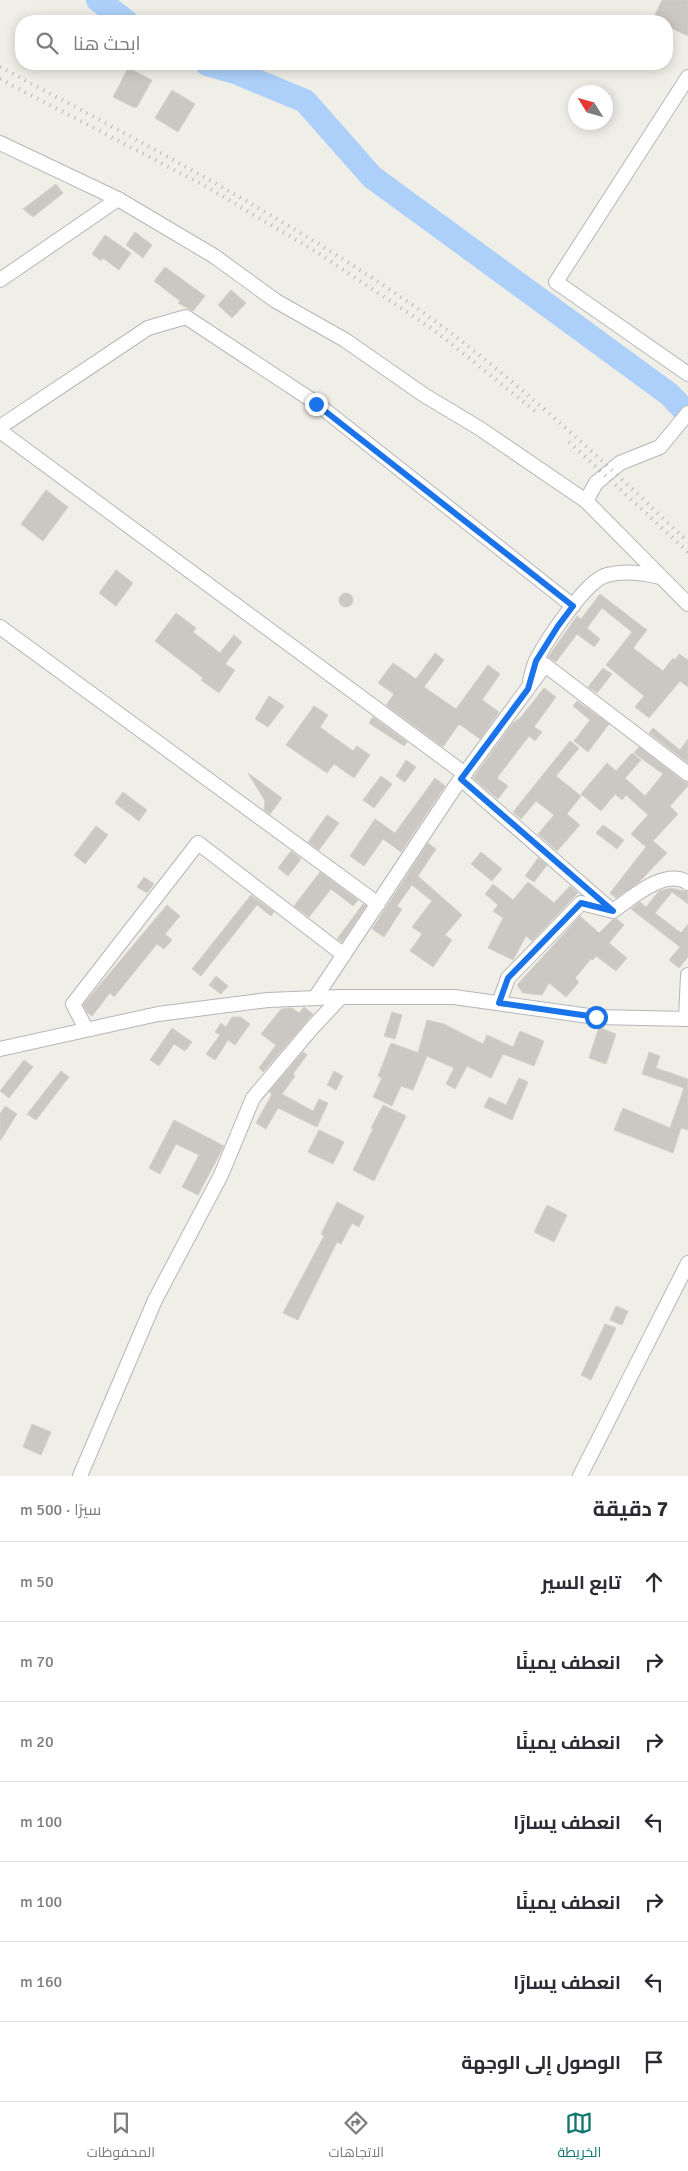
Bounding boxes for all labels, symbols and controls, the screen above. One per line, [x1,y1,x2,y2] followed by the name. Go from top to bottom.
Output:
[15,15,673,70] search box
[33,29,61,57] icon: search
[73,32,141,56] text: ابحث هنا
[568,85,613,130] north arrow
[305,393,328,416] route end
[585,1006,608,1029] route start
[593,1496,668,1522] text: 7 دقيقة
[20,1500,101,1520] text: سيرًا · 500 m
[640,1568,668,1596] icon: ahead
[541,1571,621,1595] text: تابع السير
[20,1572,54,1592] text: 50 m
[640,1648,668,1676] icon: right
[516,1651,621,1675] text: انعطف يمينًا
[20,1652,54,1672] text: 70 m
[640,1728,668,1756] icon: right
[516,1731,621,1755] text: انعطف يمينًا
[20,1732,54,1752] text: 20 m
[640,1808,668,1836] icon: left
[513,1811,621,1835] text: انعطف يسارًا
[20,1812,62,1832] text: 100 m
[640,1888,668,1916] icon: right
[516,1891,621,1915] text: انعطف يمينًا
[20,1892,62,1912] text: 100 m
[640,1968,668,1996] icon: left
[513,1971,621,1995] text: انعطف يسارًا
[20,1972,62,1992] text: 160 m
[640,2048,668,2076] icon: arrive
[461,2051,621,2075] text: الوصول إلى الوجهة
[87,2109,155,2165] tab: المحفوظات
[329,2109,384,2165] tab: الاتجاهات
[558,2109,601,2165] tab: الخريطة

